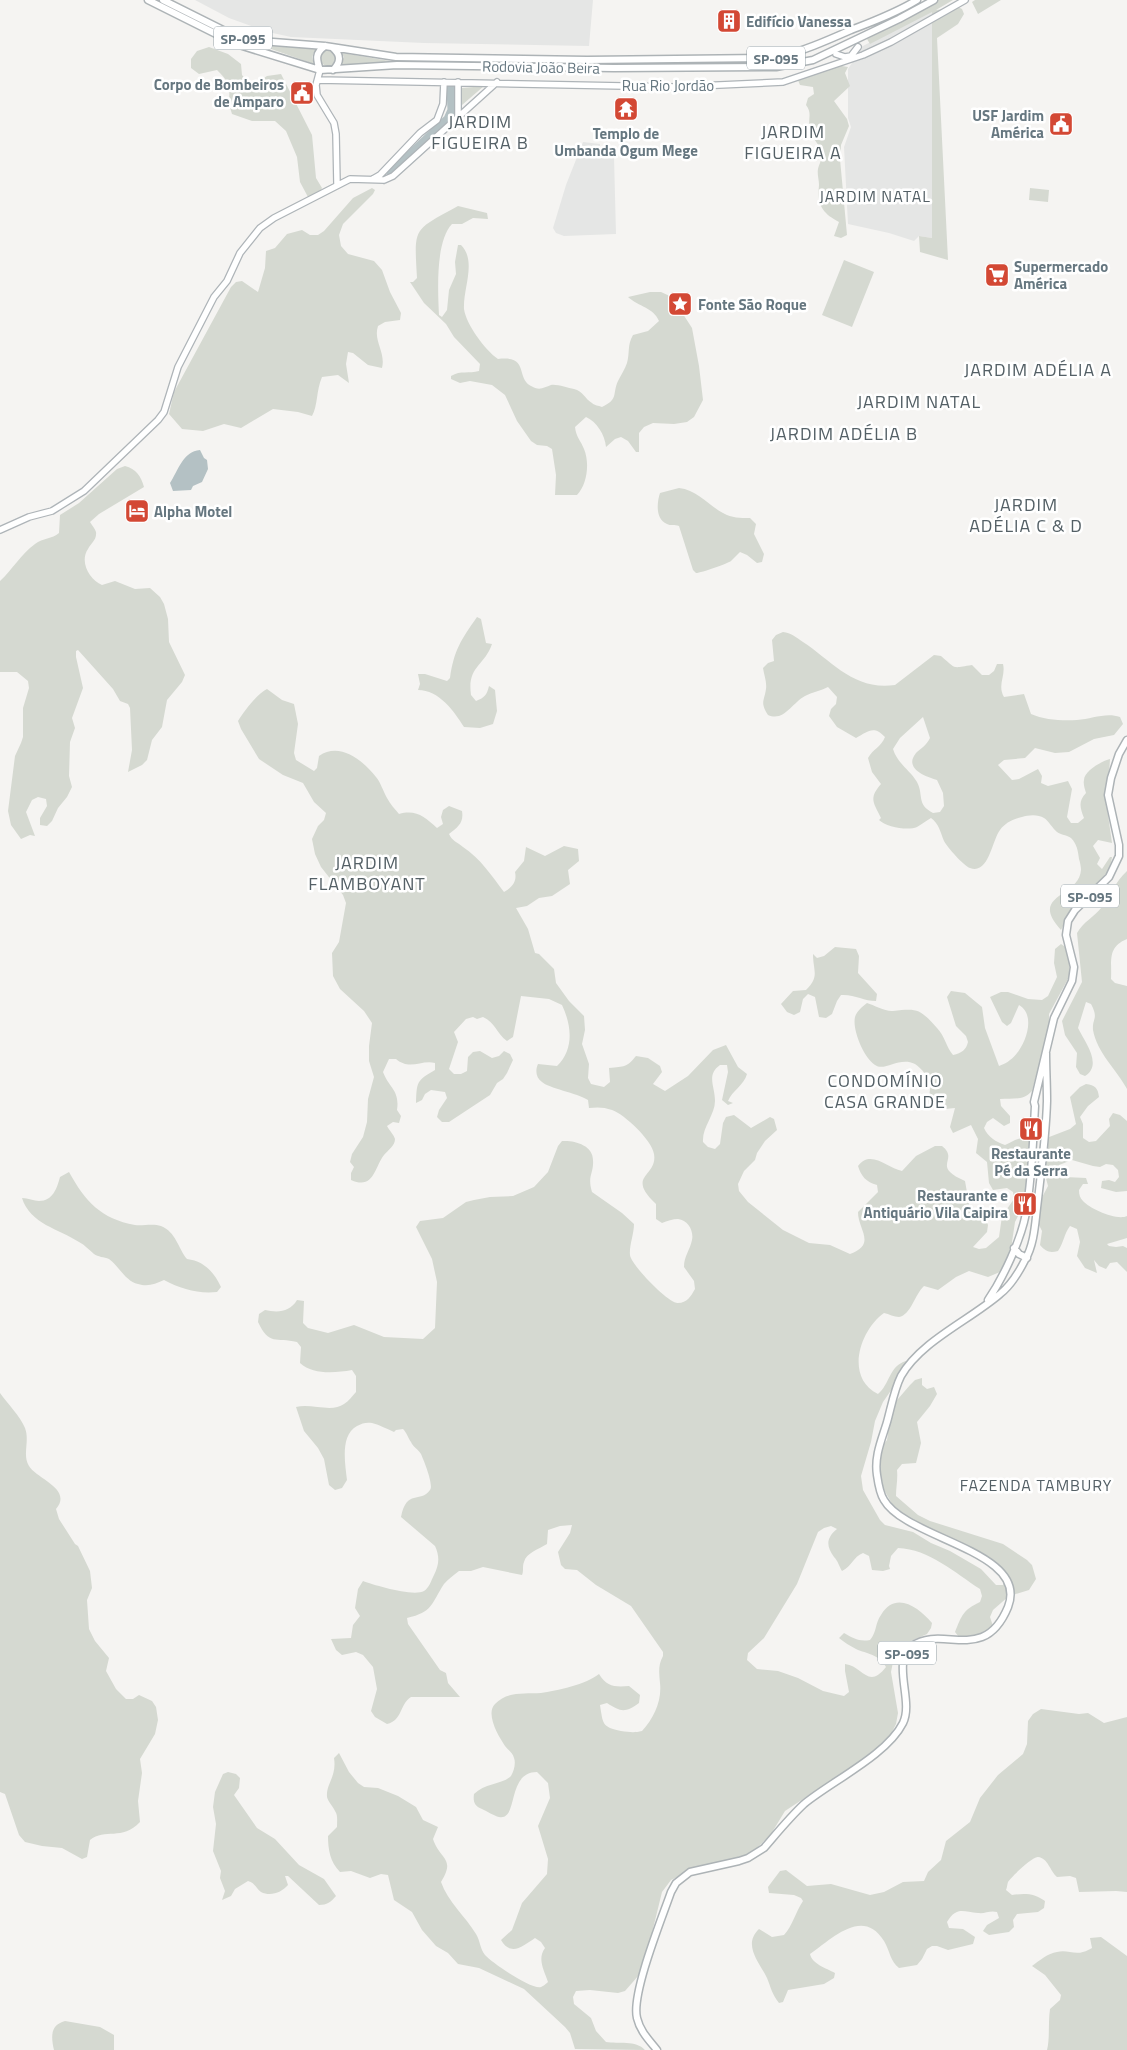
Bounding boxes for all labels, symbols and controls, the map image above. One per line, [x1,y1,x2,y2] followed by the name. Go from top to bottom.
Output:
[716,8,742,34] building icon: Edifício Vanessa
[746,10,852,33] place label: Edifício Vanessa
[214,26,272,49] road number: SP-095
[747,46,805,70] road number: SP-095
[482,54,601,80] street label: Rodovia João Beira
[154,73,284,113] place label: Corpo de Bombeiros de Amparo
[622,74,714,97] street label: Rua Rio Jordão
[289,80,315,106] public building icon: Corpo de Bombeiros de Amparo
[613,96,639,122] temple icon: Templo de Umbanda Ogum Mege
[972,104,1044,144] place label: USF Jardim América
[431,108,529,156] district label: JARDIM FIGUEIRA B
[1048,111,1074,137] public building icon: USF Jardim América
[744,118,842,166] district label: JARDIM FIGUEIRA A
[554,122,698,162] place label: Templo de Umbanda Ogum Mege
[819,184,931,208] district label: JARDIM NATAL
[1014,255,1108,295] place label: Supermercado América
[984,262,1010,288] supermarket icon: Supermercado América
[667,291,693,317] place icon: Fonte São Roque
[698,293,807,316] place label: Fonte São Roque
[964,356,1112,383] district label: JARDIM ADÉLIA A
[857,388,981,415] district label: JARDIM NATAL
[770,420,918,447] district label: JARDIM ADÉLIA B
[969,491,1083,539] district label: JARDIM ADÉLIA C & D
[124,498,150,524] hotel icon: Alpha Motel
[154,500,232,523] place label: Alpha Motel
[308,849,426,897] district label: JARDIM FLAMBOYANT
[1061,884,1119,908] road number: SP-095
[824,1067,946,1115] district label: CONDOMÍNIO CASA GRANDE
[1018,1116,1044,1142] restaurant icon: Restaurante Pé da Serra
[991,1142,1071,1182] place label: Restaurante Pé da Serra
[864,1184,1008,1224] place label: Restaurante e Antiquário Vila Caipira
[1012,1191,1038,1217] restaurant icon: Restaurante e Antiquário Vila Caipira
[960,1473,1112,1497] district label: FAZENDA TAMBURY
[878,1642,936,1665] road number: SP-095

